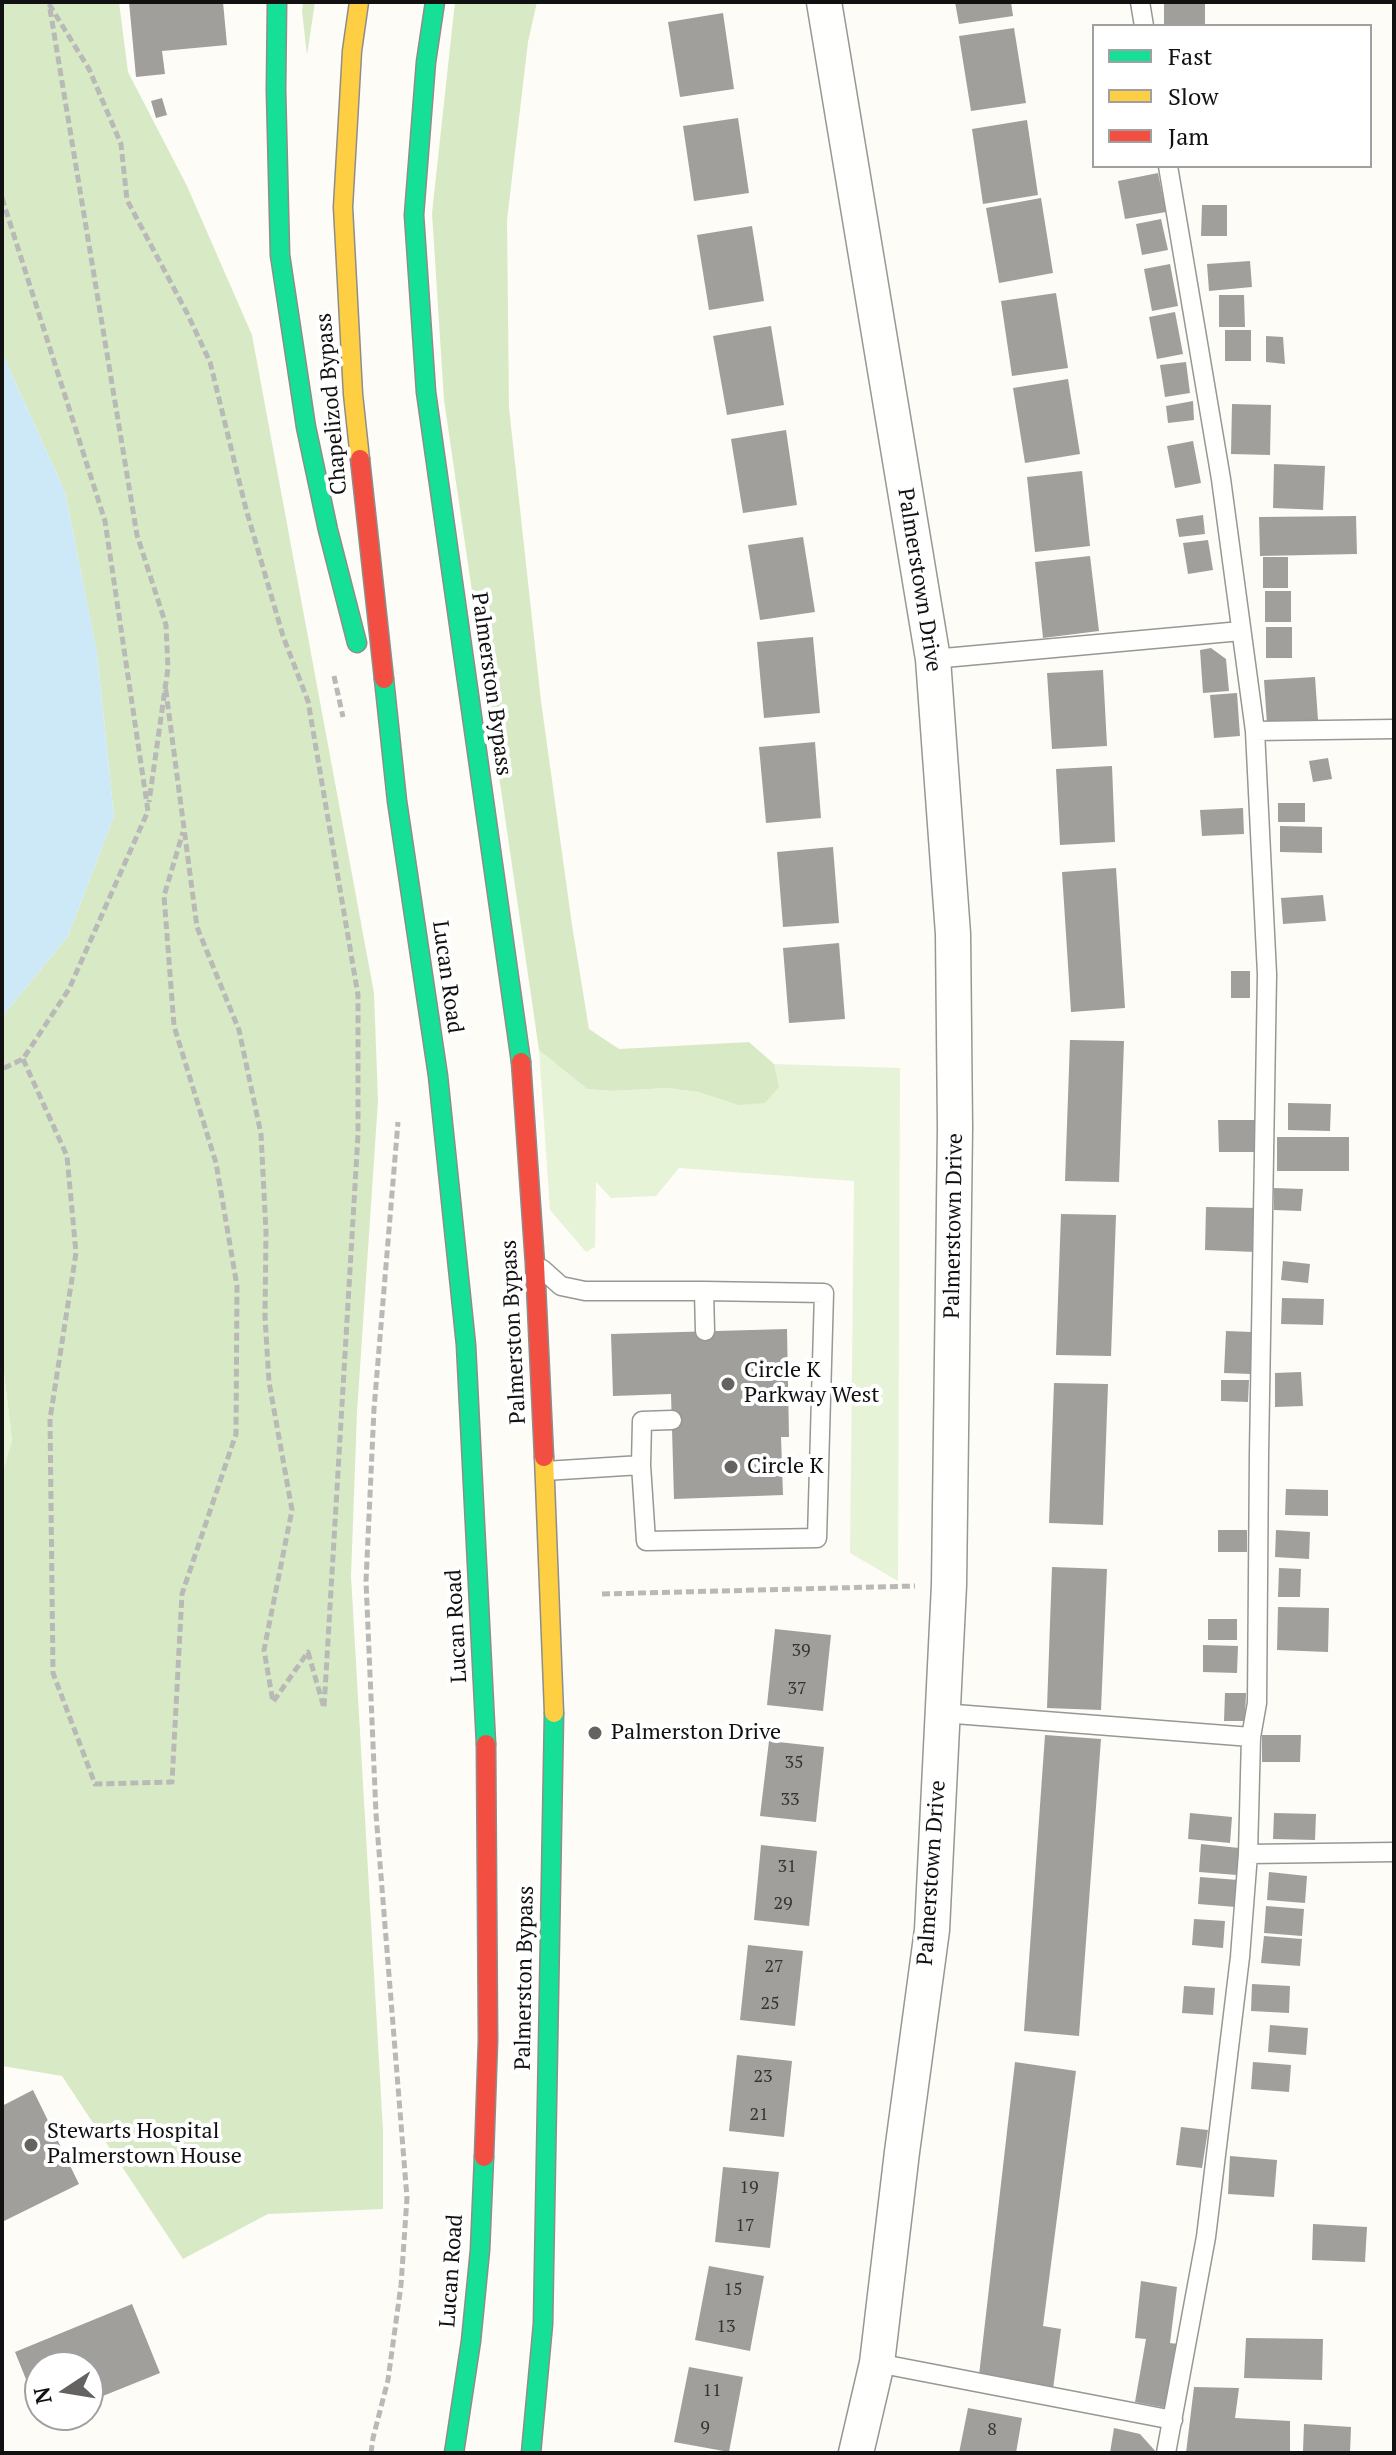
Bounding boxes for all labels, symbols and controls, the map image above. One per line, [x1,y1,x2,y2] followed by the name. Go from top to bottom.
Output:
[1092,24,1372,168] legend
[1168,40,1212,72] text: Fast
[1168,80,1219,112] text: Slow
[1168,120,1209,152] text: Jam
[311,312,353,496] street label: Chapelizod Bypass
[891,486,947,674] street label: Palmerstown Drive
[465,591,517,777] street label: Palmerston Bypass
[426,919,468,1035] street label: Lucan Road
[939,1133,969,1319] street label: Palmerstown Drive
[496,1239,532,1425] street label: Palmerston Bypass
[744,1358,879,1410] place label: Circle K Parkway West
[719,1375,737,1393] marker: Circle K Parkway West
[747,1454,824,1480] place label: Circle K
[722,1458,740,1476] marker: Circle K
[441,1569,473,1683] street label: Lucan Road
[791,1640,811,1662] house number: 39
[787,1678,807,1700] house number: 37
[611,1720,781,1746] place label: Palmerston Drive
[586,1724,604,1742] marker: Palmerston Drive
[784,1752,804,1774] house number: 35
[912,1779,952,1967] street label: Palmerstown Drive
[780,1789,800,1811] house number: 33
[777,1856,797,1878] house number: 31
[510,1885,540,2071] street label: Palmerston Bypass
[773,1893,793,1915] house number: 29
[764,1956,784,1978] house number: 27
[760,1993,780,2015] house number: 25
[753,2066,773,2088] house number: 23
[749,2104,769,2126] house number: 21
[47,2119,242,2170] place label: Stewarts Hospital Palmerstown House
[22,2136,40,2154] marker: Stewarts Hospital Palmerstown House
[739,2177,759,2199] house number: 19
[435,2213,469,2329] street label: Lucan Road
[735,2215,755,2237] house number: 17
[723,2279,743,2301] house number: 15
[716,2316,736,2338] house number: 13
[24,2351,104,2431] north arrow
[702,2380,722,2402] house number: 11
[26,2385,58,2407] text: N
[700,2417,710,2439] house number: 9
[987,2419,997,2441] house number: 8

